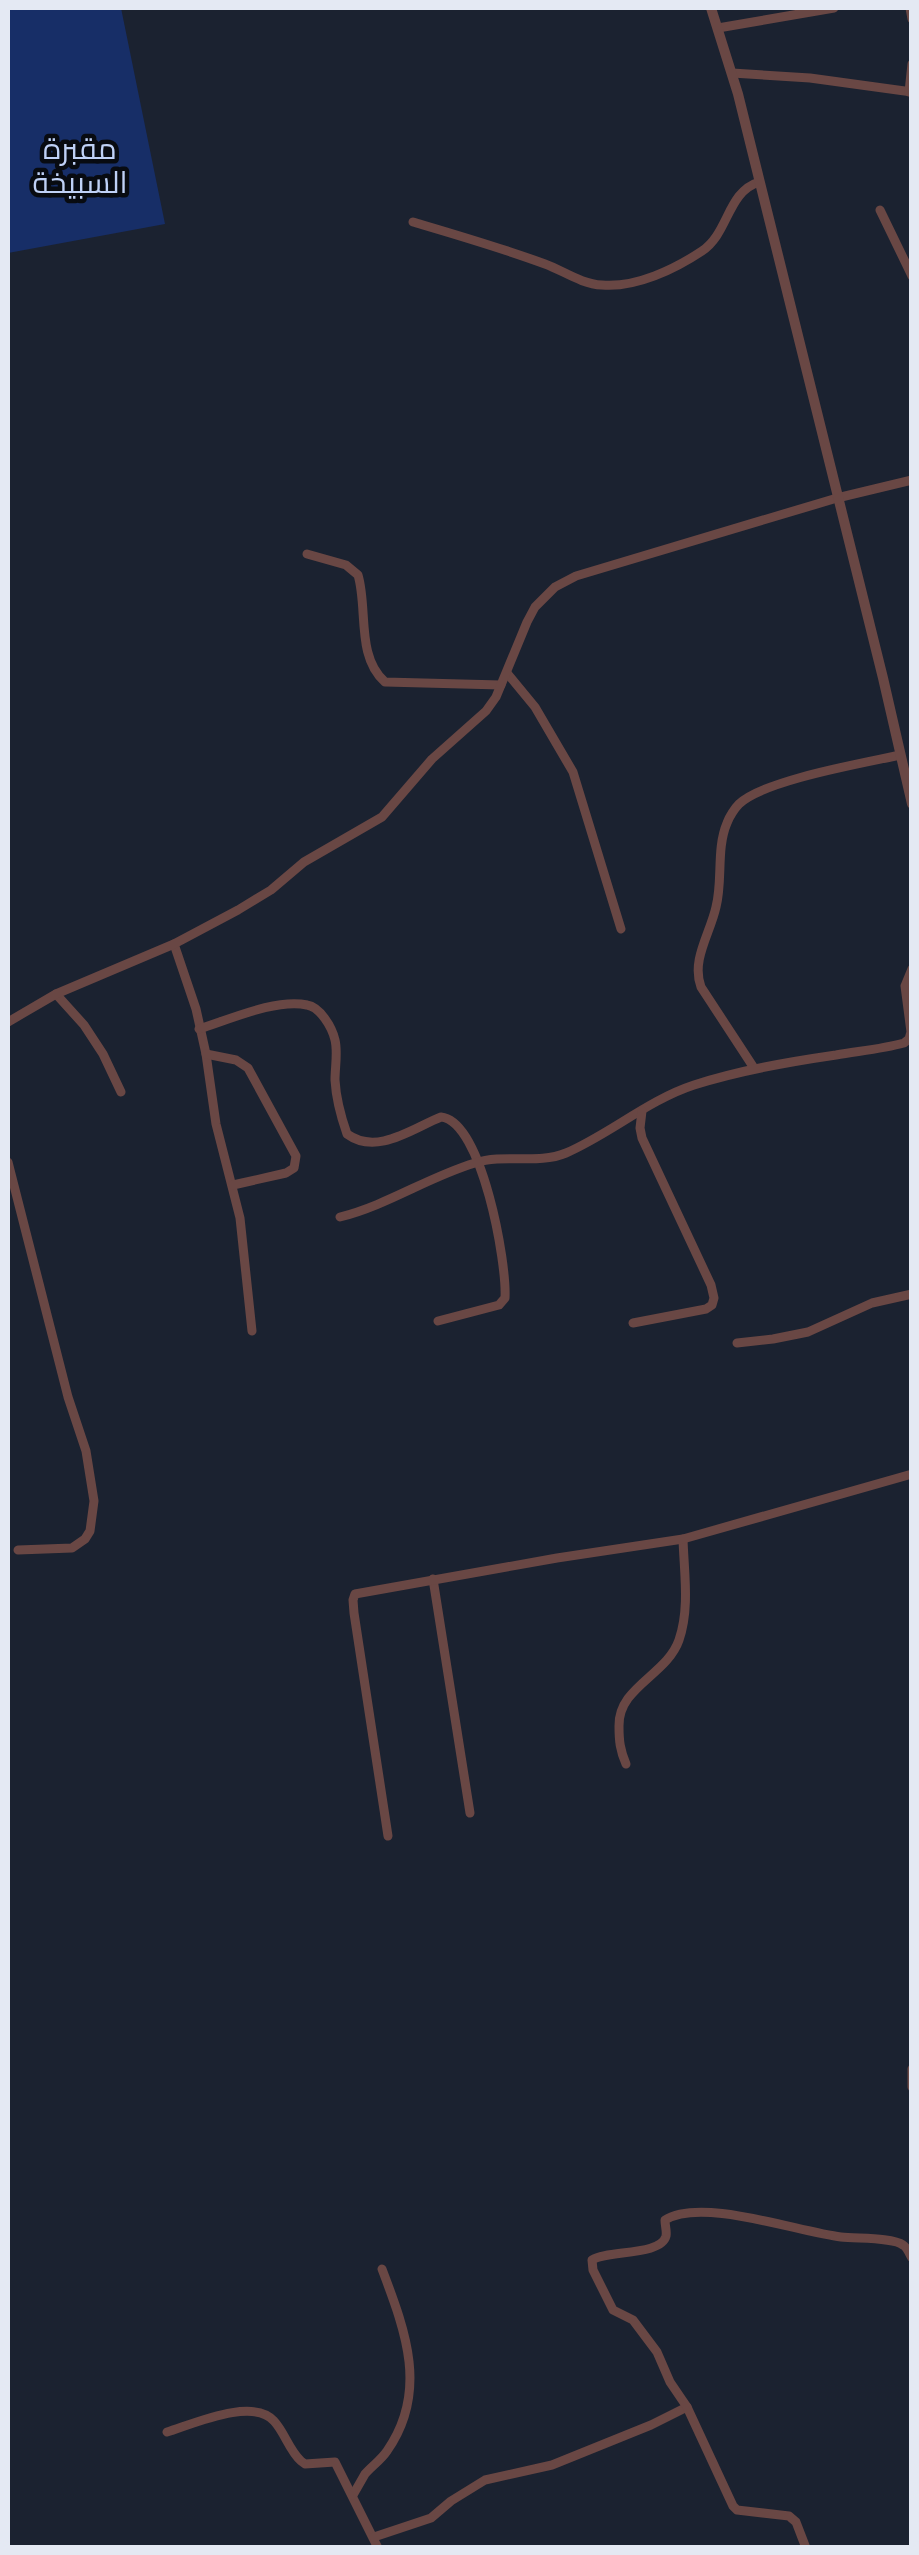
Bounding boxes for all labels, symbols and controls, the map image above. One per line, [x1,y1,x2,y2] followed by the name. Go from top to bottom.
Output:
[32,127,128,204] park label: مقبرة السبيخة

